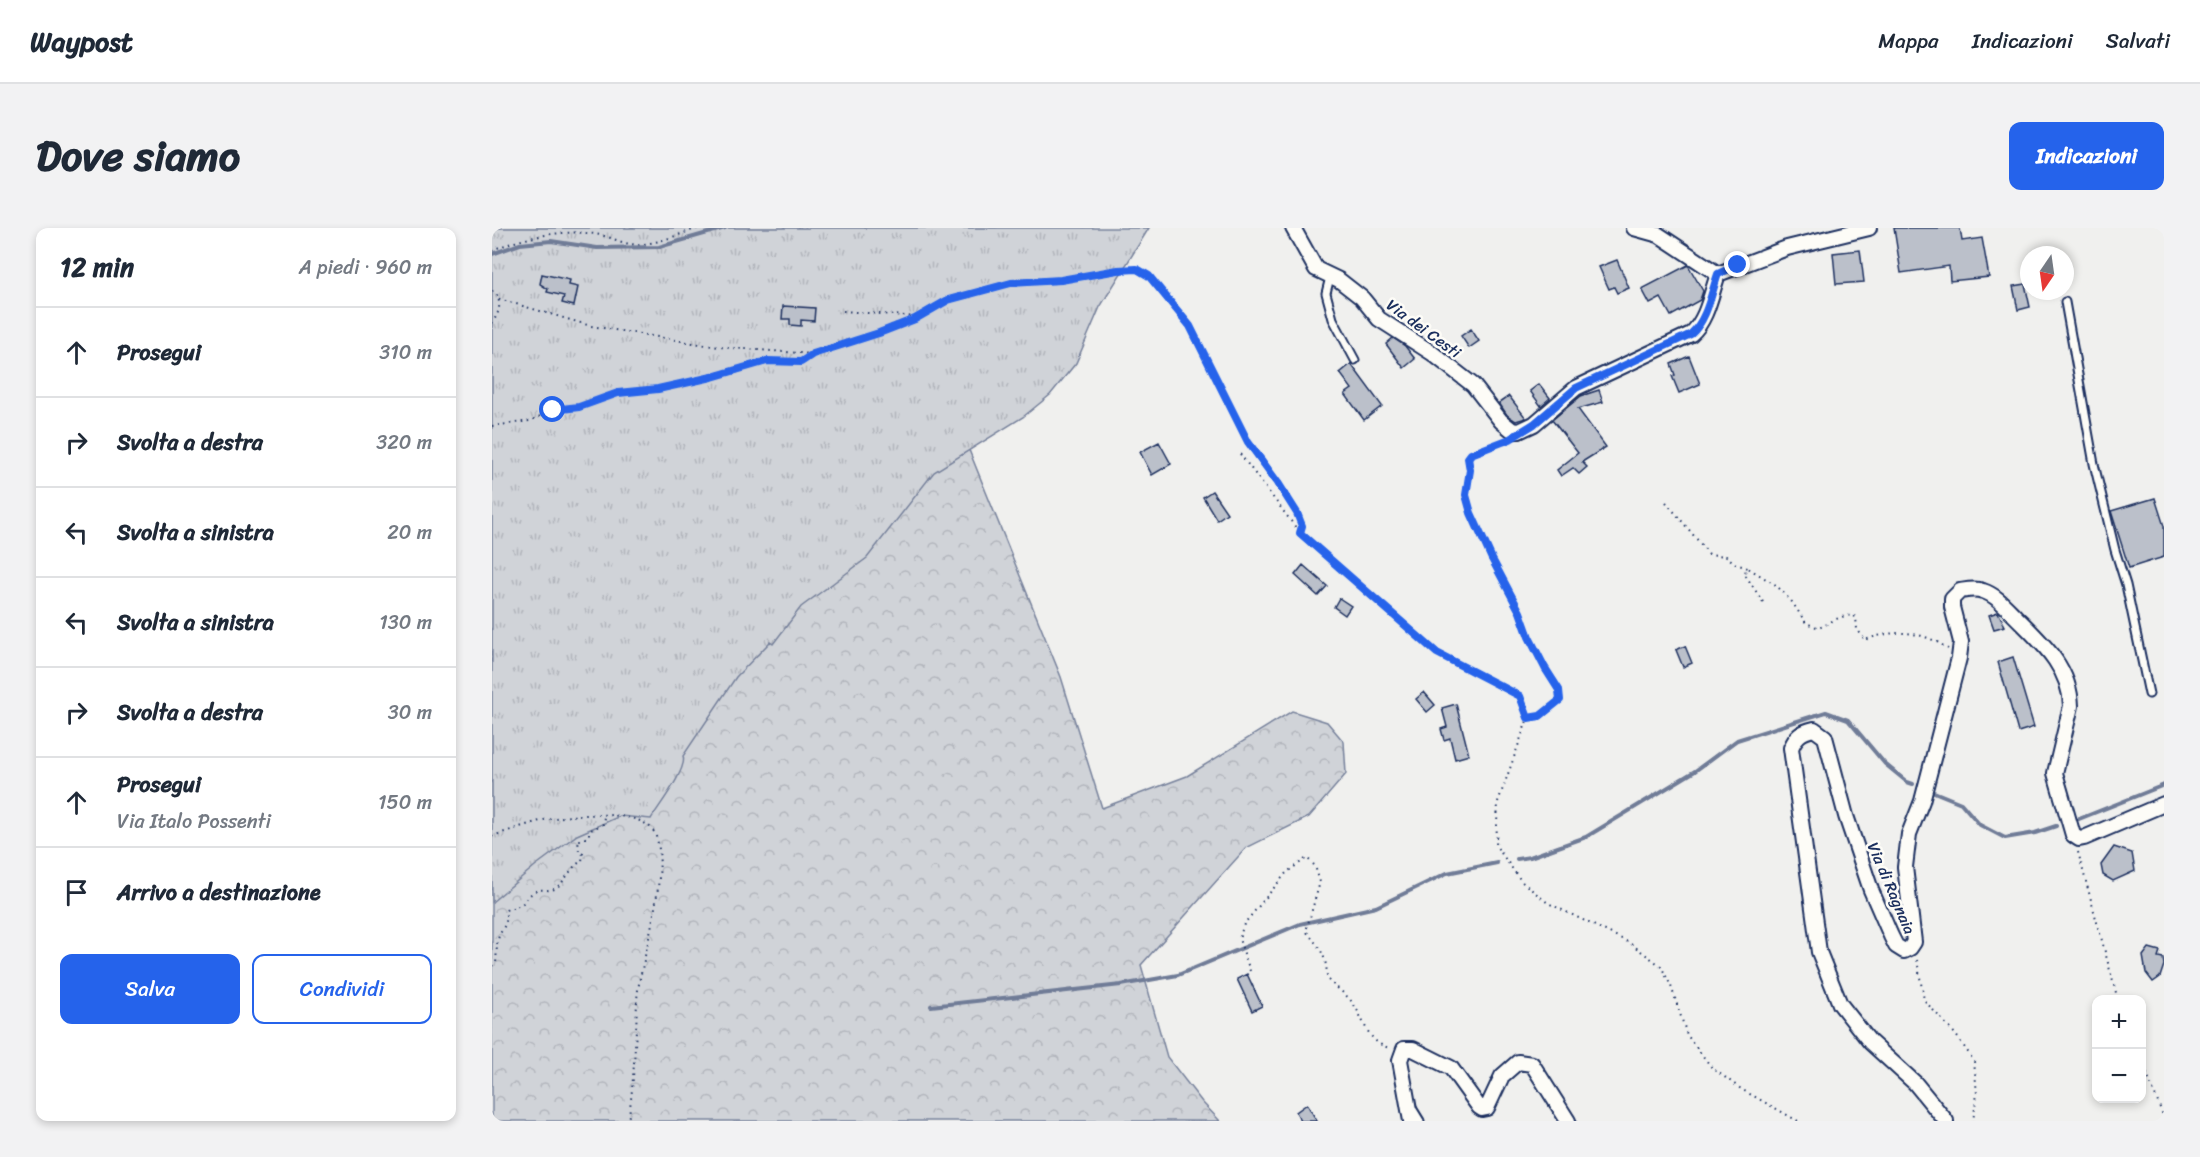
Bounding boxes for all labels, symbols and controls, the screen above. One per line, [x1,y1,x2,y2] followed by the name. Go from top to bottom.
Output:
[30,17,133,66] text: Waypost
[1878,22,1939,60] text: Mappa
[1972,22,2073,60] text: Indicazioni
[2106,22,2170,60] text: Salvati
[36,119,240,193] text: Dove siamo
[2009,122,2164,190] button: Indicazioni
[60,244,134,290] text: 12 min
[2020,246,2074,300] north arrow
[299,250,432,285] text: A piedi · 960 m
[1724,251,1750,277] route end
[1380,291,1468,366] street label: Via dei Cesti
[117,333,201,372] text: Prosegui
[379,335,432,370] text: 310 m
[60,336,93,369] icon: ahead
[539,396,565,422] route start
[117,423,263,462] text: Svolta a destra
[376,425,432,460] text: 320 m
[60,426,93,459] icon: right
[117,513,274,552] text: Svolta a sinistra
[387,515,432,550] text: 20 m
[60,516,93,549] icon: left
[117,603,274,642] text: Svolta a sinistra
[379,605,432,640] text: 130 m
[60,606,93,639] icon: left
[117,693,263,732] text: Svolta a destra
[388,695,432,730] text: 30 m
[60,696,93,729] icon: right
[117,765,201,804] text: Prosegui
[378,785,432,820] text: 150 m
[60,786,93,819] icon: ahead
[117,804,271,839] text: Via Italo Possenti
[1859,837,1924,939] street label: Via di Ragnaia
[117,873,321,912] text: Arrivo a destinazione
[60,876,93,909] icon: arrive
[60,954,240,1024] button: Salva
[252,954,432,1024] button: Condividi
[2092,995,2146,1103] map controls
[2092,995,2146,1049] button: +
[2092,1049,2146,1103] button: −

